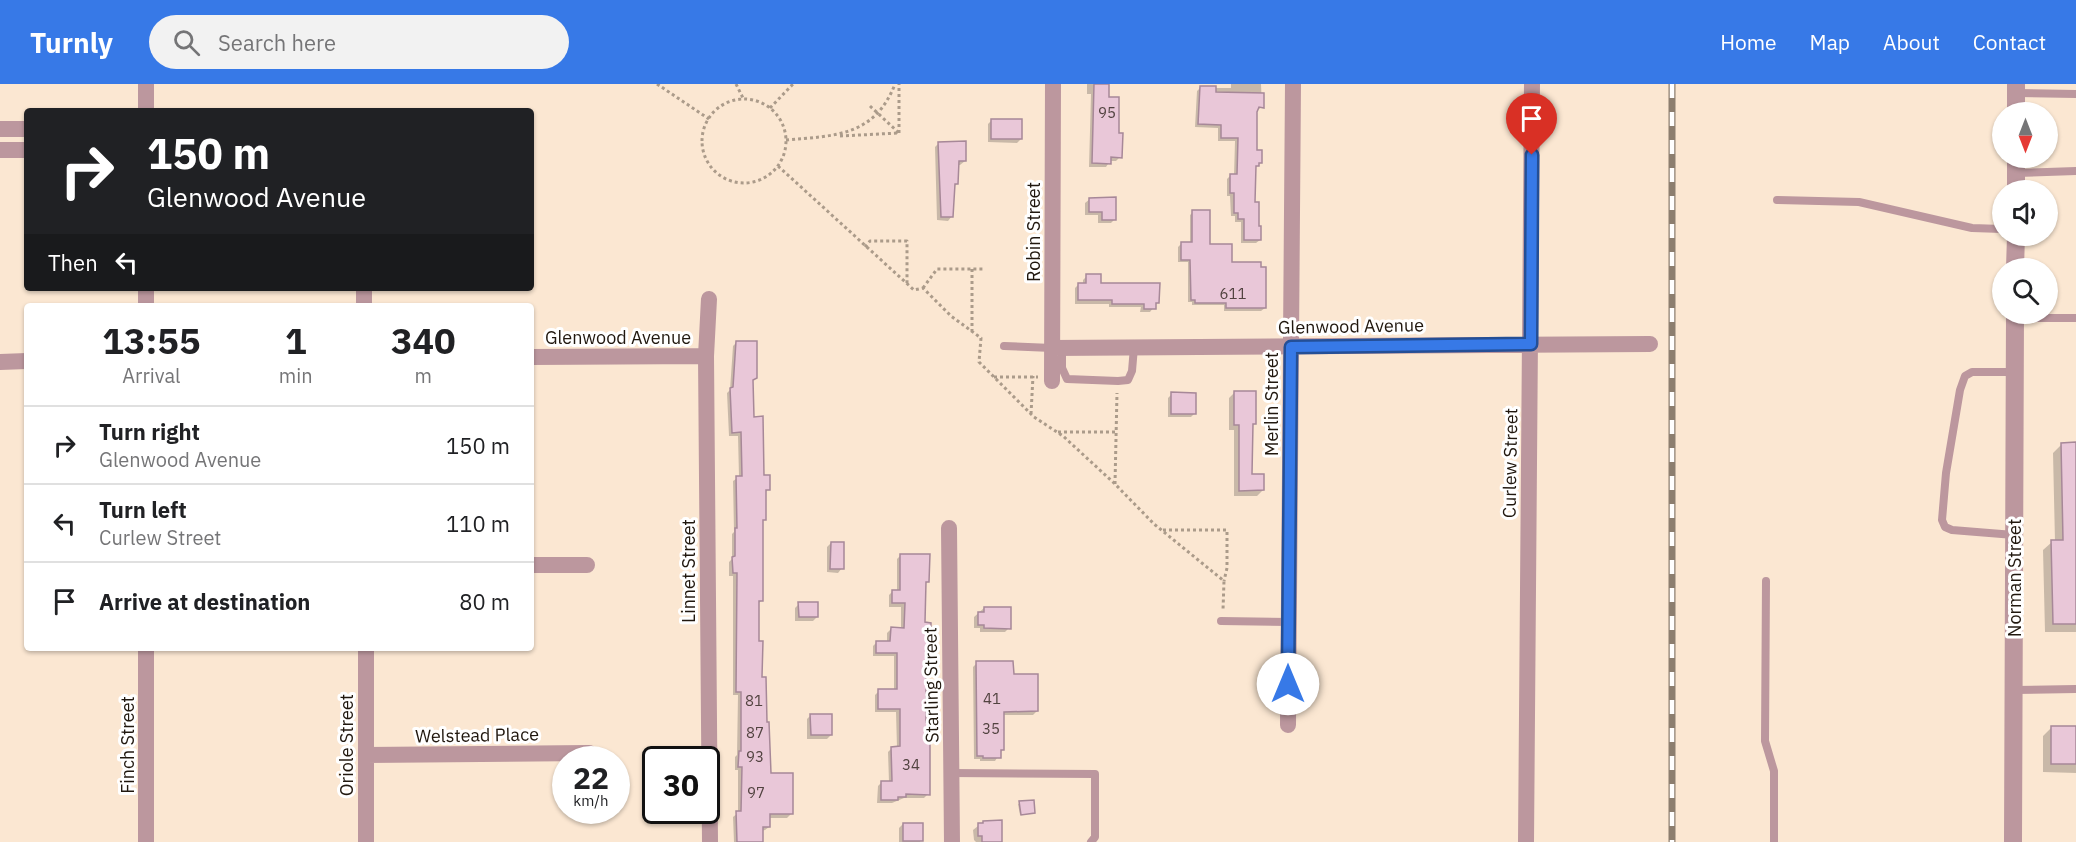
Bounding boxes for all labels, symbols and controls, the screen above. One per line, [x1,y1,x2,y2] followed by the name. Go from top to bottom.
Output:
[149,15,569,69] search box
[30,24,113,61] text: Turnly
[170,26,203,59] icon: search
[218,28,336,57] text: Search here
[1720,28,1777,56] text: Home
[1810,28,1850,56] text: Map
[1883,28,1940,56] text: About
[1973,28,2046,56] text: Contact
[1506,93,1557,155] pin
[1515,102,1548,135] icon: arrive
[1992,102,2058,168] north arrow
[1992,102,2058,324] map controls
[1098,103,1116,122] house number: 95
[147,126,270,181] text: 150 m
[48,132,126,210] icon: right
[147,179,366,214] text: Glenwood Avenue
[1992,180,2058,246] button: sound
[1022,182,1045,282] street label: Robin Street
[110,246,143,279] icon: left
[48,248,98,277] text: Then
[1992,258,2058,324] button: search
[1219,284,1247,303] house number: 611
[1278,313,1424,339] street label: Glenwood Avenue
[102,317,201,364] text: 13:55
[285,317,307,364] text: 1
[391,317,456,364] text: 340
[545,326,691,349] street label: Glenwood Avenue
[1260,352,1283,456] street label: Merlin Street
[122,362,181,389] text: Arrival
[279,362,313,389] text: min
[415,362,432,389] text: m
[1498,408,1522,518] street label: Curlew Street
[99,417,200,446] text: Turn right
[48,429,81,462] icon: right
[446,431,510,460] text: 150 m
[99,446,261,473] text: Glenwood Avenue
[99,495,187,524] text: Turn left
[48,507,81,540] icon: left
[446,509,510,538] text: 110 m
[677,519,700,623] street label: Linnet Street
[2003,519,2026,637] street label: Norman Street
[99,524,221,551] text: Curlew Street
[48,585,81,618] icon: arrive
[99,587,310,616] text: Arrive at destination
[459,587,510,616] text: 80 m
[918,627,944,743] street label: Starling Street
[1256,652,1320,716] position arrow
[983,689,1001,708] house number: 41
[745,691,763,710] house number: 81
[335,694,358,796] street label: Oriole Street
[116,696,139,794] street label: Finch Street
[982,719,1000,738] house number: 35
[415,722,539,748] street label: Welstead Place
[746,723,764,742] house number: 87
[642,746,720,824] speed limit sign: 30
[746,747,764,766] house number: 93
[902,755,920,774] house number: 34
[573,758,609,797] text: 22
[747,783,765,802] house number: 97
[573,791,609,810] text: km/h

